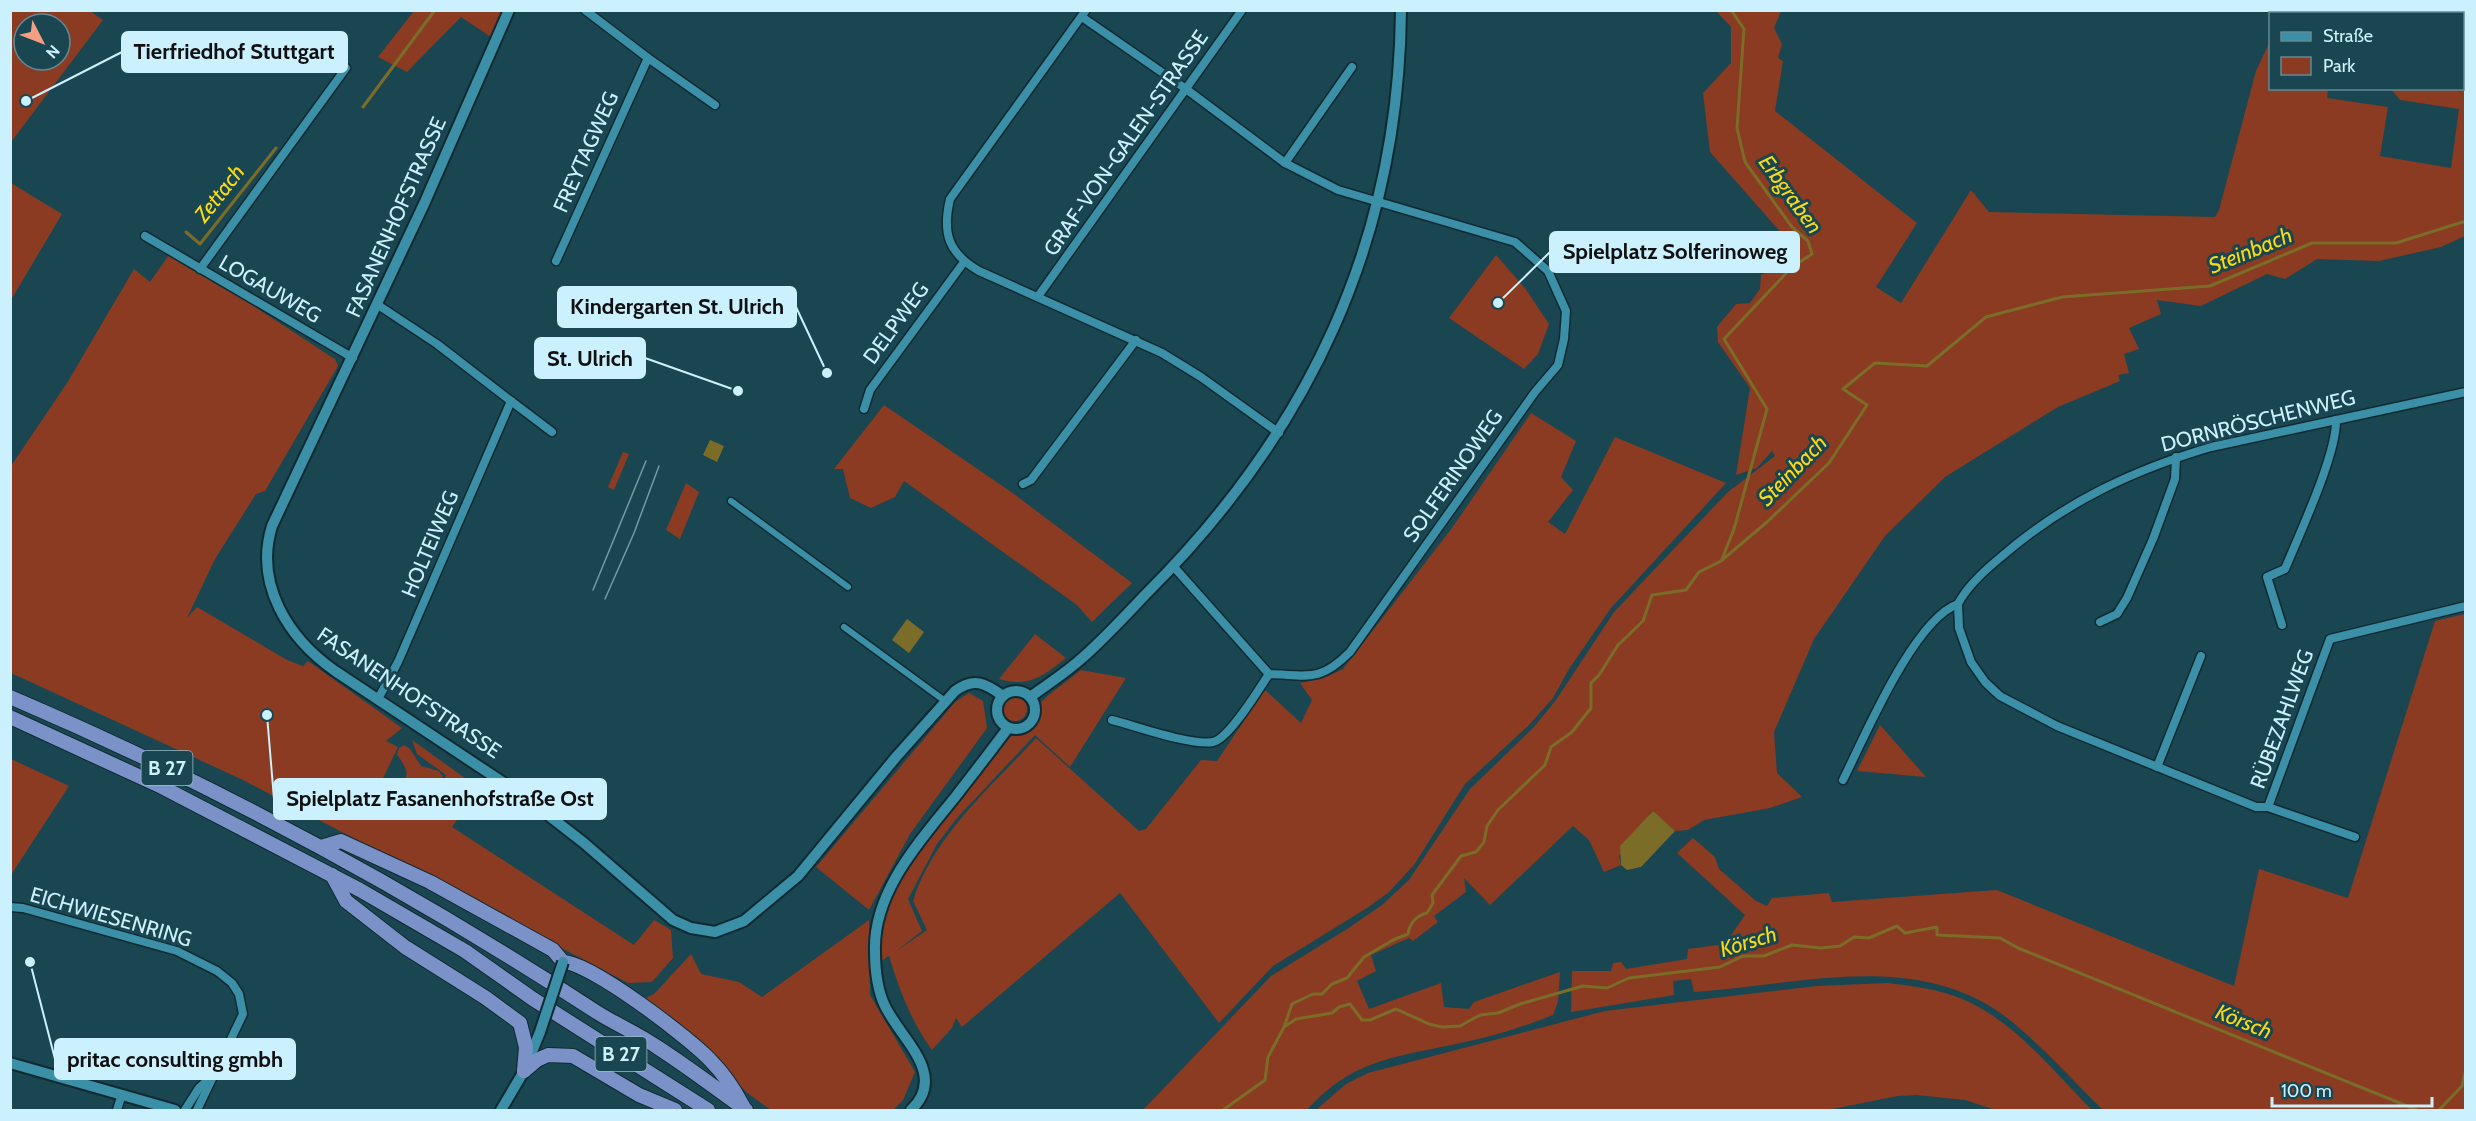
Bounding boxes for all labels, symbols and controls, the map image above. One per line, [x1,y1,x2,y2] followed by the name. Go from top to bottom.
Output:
[12,12,72,72] north arrow
[2269,12,2464,90] legend
[1038,25,1213,260] street label: GRAF-VON-GALEN-STRASSE
[2323,25,2373,47] text: Straße
[122,32,347,72] callout: Tierfriedhof Stuttgart
[134,38,335,65] text: Tierfriedhof Stuttgart
[42,41,64,62] text: N
[2323,55,2356,77] text: Park
[548,88,623,216] street label: FREYTAGWEG
[340,113,451,321] street label: FASANENHOFSTRASSE
[1753,150,1828,239] water label: Erbgraben
[188,159,250,228] water label: Zettach
[2204,221,2296,279] water label: Steinbach
[1550,232,1799,272] callout: Spielplatz Solferinoweg
[1563,238,1787,265] text: Spielplatz Solferinoweg
[215,249,326,328] street label: LOGAUWEG
[858,277,934,368] street label: DELPWEG
[558,287,796,327] callout: Kindergarten St. Ulrich
[570,293,784,320] text: Kindergarten St. Ulrich
[535,338,645,378] callout: St. Ulrich
[547,345,633,372] text: St. Ulrich
[2158,384,2358,457] street label: DORNRÖSCHENWEG
[1398,405,1508,547] street label: SOLFERINOWEG
[1752,429,1833,511] water label: Steinbach
[396,487,463,601] street label: HOLTEIWEG
[313,622,506,763] street label: FASANENHOFSTRASSE
[2245,646,2318,792] street label: RÜBEZAHLWEG
[142,751,192,785] road number: B 27
[274,779,606,819] callout: Spielplatz Fasanenhofstraße Ost
[286,785,594,812] text: Spielplatz Fasanenhofstraße Ost
[27,881,195,952] street label: EICHWIESENRING
[1716,920,1780,963] water label: Körsch
[2212,998,2276,1045] water label: Körsch
[596,1037,646,1071] road number: B 27
[55,1039,295,1079] callout: pritac consulting gmbh
[67,1046,283,1073] text: pritac consulting gmbh
[2272,1070,2432,1108] scale bar
[2281,1080,2332,1102] text: 100 m

